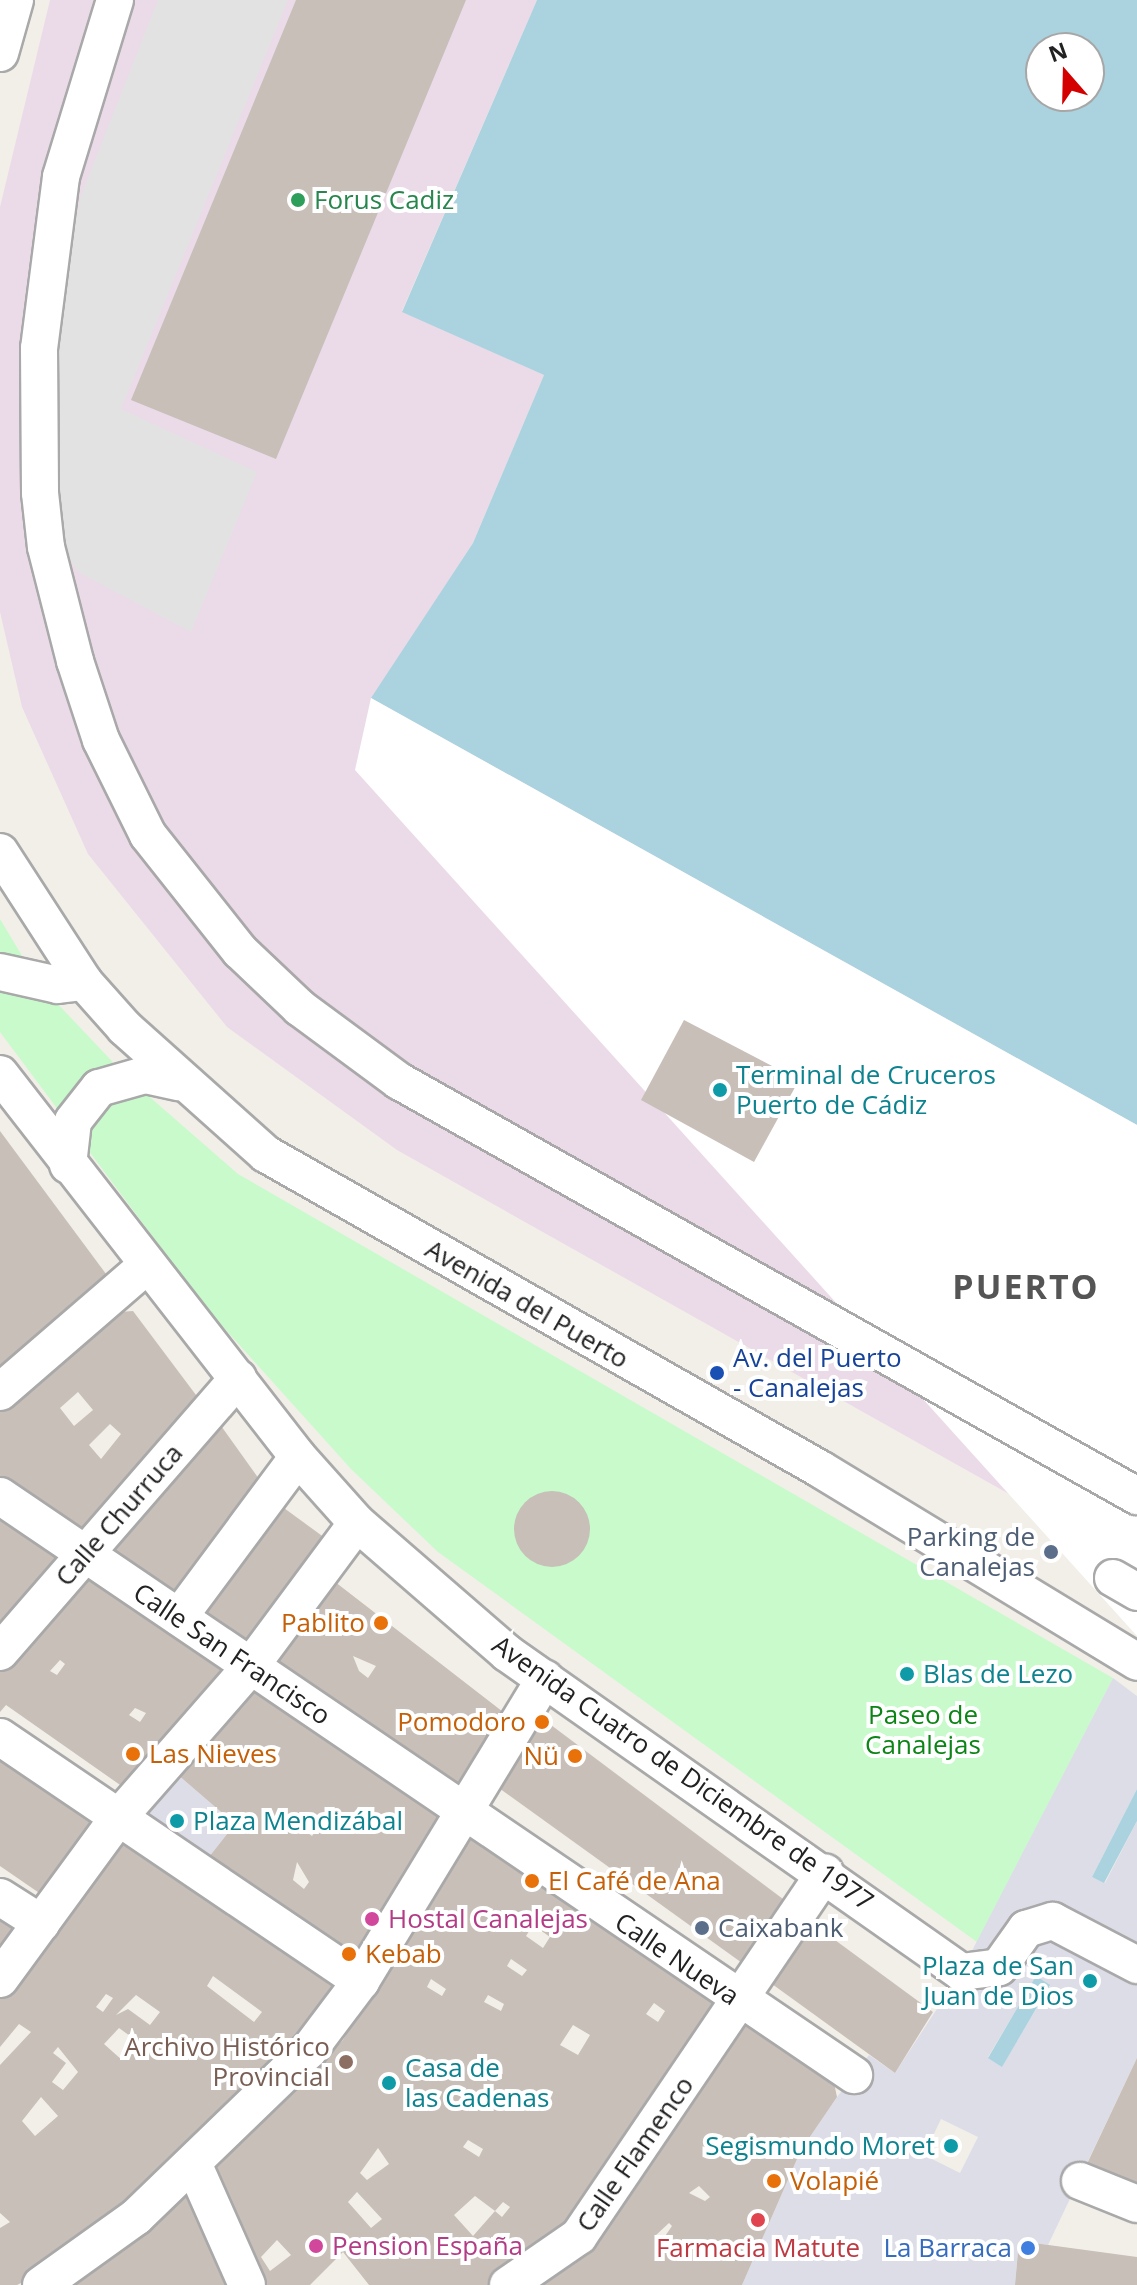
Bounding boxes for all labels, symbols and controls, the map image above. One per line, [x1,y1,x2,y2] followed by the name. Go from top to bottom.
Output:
[1025,32,1105,112] north arrow
[1044,34,1071,68] text: N
[314,184,454,216] place label: Forus Cadiz
[289,191,307,209] marker: Forus Cadiz
[736,1059,996,1120] place label: Terminal de Cruceros Puerto de Cádiz
[711,1081,729,1099] marker: Terminal de Cruceros Puerto de Cádiz
[420,1233,634,1375] street label: Avenida del Puerto
[952,1267,1100,1307] district label: PUERTO
[733,1342,902,1404] place label: Av. del Puerto - Canalejas
[708,1364,726,1382] marker: Av. del Puerto - Canalejas
[49,1438,189,1592] street label: Calle Churruca
[907,1521,1035,1582] place label: Parking de Canalejas
[1042,1543,1060,1561] marker: Parking de Canalejas
[128,1577,336,1731] street label: Calle San Francisco
[281,1607,365,1639] place label: Pablito
[372,1614,390,1632] marker: Pablito
[487,1629,879,1917] street label: Avenida Cuatro de Diciembre de 1977
[923,1658,1073,1690] place label: Blas de Lezo
[898,1665,916,1683] marker: Blas de Lezo
[865,1699,981,1760] park label: Paseo de Canalejas
[397,1706,526,1738] place label: Pomodoro
[533,1713,551,1731] marker: Pomodoro
[149,1738,277,1770] place label: Las Nieves
[523,1740,559,1772] place label: Nü
[124,1745,142,1763] marker: Las Nieves
[566,1747,584,1765] marker: Nü
[193,1805,403,1837] place label: Plaza Mendizábal
[168,1812,186,1830] marker: Plaza Mendizábal
[548,1865,721,1897] place label: El Café de Ana
[523,1872,541,1890] marker: El Café de Ana
[388,1903,588,1935] place label: Hostal Canalejas
[609,1906,745,2012] street label: Calle Nueva
[363,1910,381,1928] marker: Hostal Canalejas
[718,1912,843,1944] place label: Caixabank
[693,1919,711,1937] marker: Caixabank
[365,1938,442,1970] place label: Kebab
[340,1945,358,1963] marker: Kebab
[922,1950,1074,2012] place label: Plaza de San Juan de Dios
[1081,1972,1099,1990] marker: Plaza de San Juan de Dios
[124,2031,330,2092] place label: Archivo Histórico Provincial
[405,2052,549,2114] place label: Casa de las Cadenas
[337,2053,355,2071] marker: Archivo Histórico Provincial
[570,2070,700,2238] street label: Calle Flamenco
[380,2074,398,2092] marker: Casa de las Cadenas
[705,2130,935,2162] place label: Segismundo Moret
[942,2137,960,2155] marker: Segismundo Moret
[790,2165,879,2197] place label: Volapié
[765,2172,783,2190] marker: Volapié
[749,2211,767,2229] marker: Farmacia Matute
[332,2230,523,2262] place label: Pension España
[656,2232,860,2264] place label: Farmacia Matute
[883,2232,1012,2264] place label: La Barraca
[307,2237,325,2255] marker: Pension España
[1019,2239,1037,2257] marker: La Barraca

